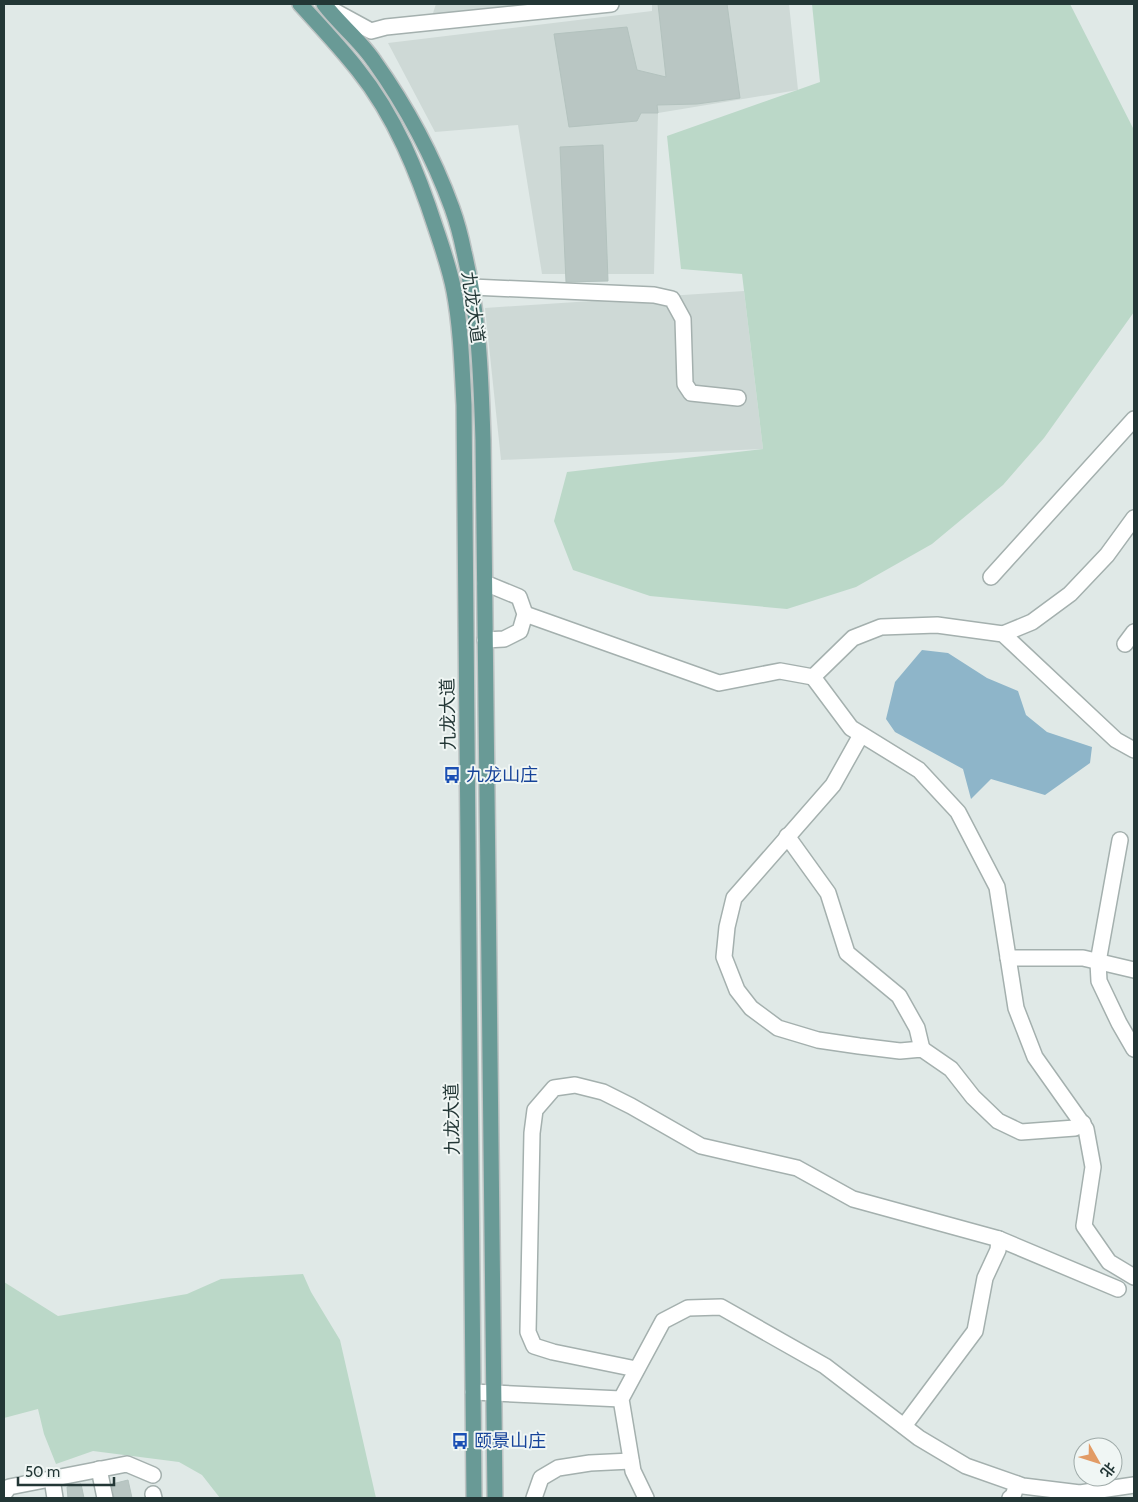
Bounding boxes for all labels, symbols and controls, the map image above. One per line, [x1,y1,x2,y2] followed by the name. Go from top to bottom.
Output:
[457,270,489,344] street label: 九龙大道
[436,678,460,750] street label: 九龙大道
[466,764,538,786] place label: 九龙山庄
[442,765,462,785] bus stop icon: 九龙山庄
[440,1083,464,1155] street label: 九龙大道
[474,1430,546,1452] place label: 颐景山庄
[450,1431,470,1451] bus stop icon: 颐景山庄
[1073,1437,1123,1487] north arrow
[18,1454,114,1486] scale bar
[1097,1459,1120,1481] text: 北
[25,1463,60,1481] text: 50 m

